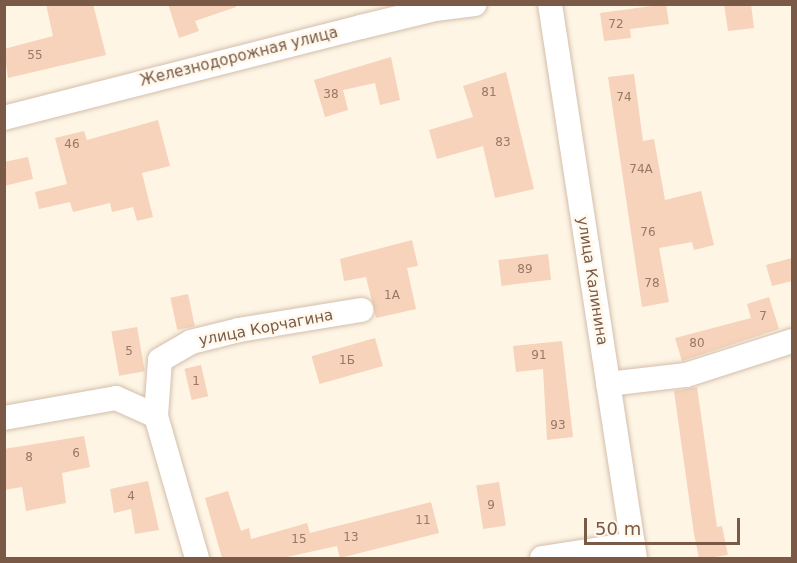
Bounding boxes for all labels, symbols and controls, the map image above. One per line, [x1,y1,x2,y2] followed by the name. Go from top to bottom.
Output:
[608,18,624,32] house number: 72
[138,24,340,90] street label: Железнодорожная улица
[27,49,43,63] house number: 55
[481,86,497,100] house number: 81
[323,88,339,102] house number: 38
[616,91,632,105] house number: 74
[495,136,511,150] house number: 83
[64,138,80,152] house number: 46
[629,163,653,177] house number: 74А
[573,215,611,347] street label: улица Калинина
[640,226,656,240] house number: 76
[517,263,533,277] house number: 89
[644,277,660,291] house number: 78
[384,289,400,303] house number: 1А
[197,306,335,350] street label: улица Корчагина
[759,310,767,324] house number: 7
[689,337,705,351] house number: 80
[125,345,133,359] house number: 5
[531,349,547,363] house number: 91
[339,354,355,368] house number: 1Б
[192,375,200,389] house number: 1
[550,419,566,433] house number: 93
[72,447,80,461] house number: 6
[25,451,33,465] house number: 8
[127,490,135,504] house number: 4
[487,499,495,513] house number: 9
[587,506,743,544] scale bar
[415,514,431,528] house number: 11
[595,518,641,539] text: 50 m
[343,531,359,545] house number: 13
[291,533,307,547] house number: 15

